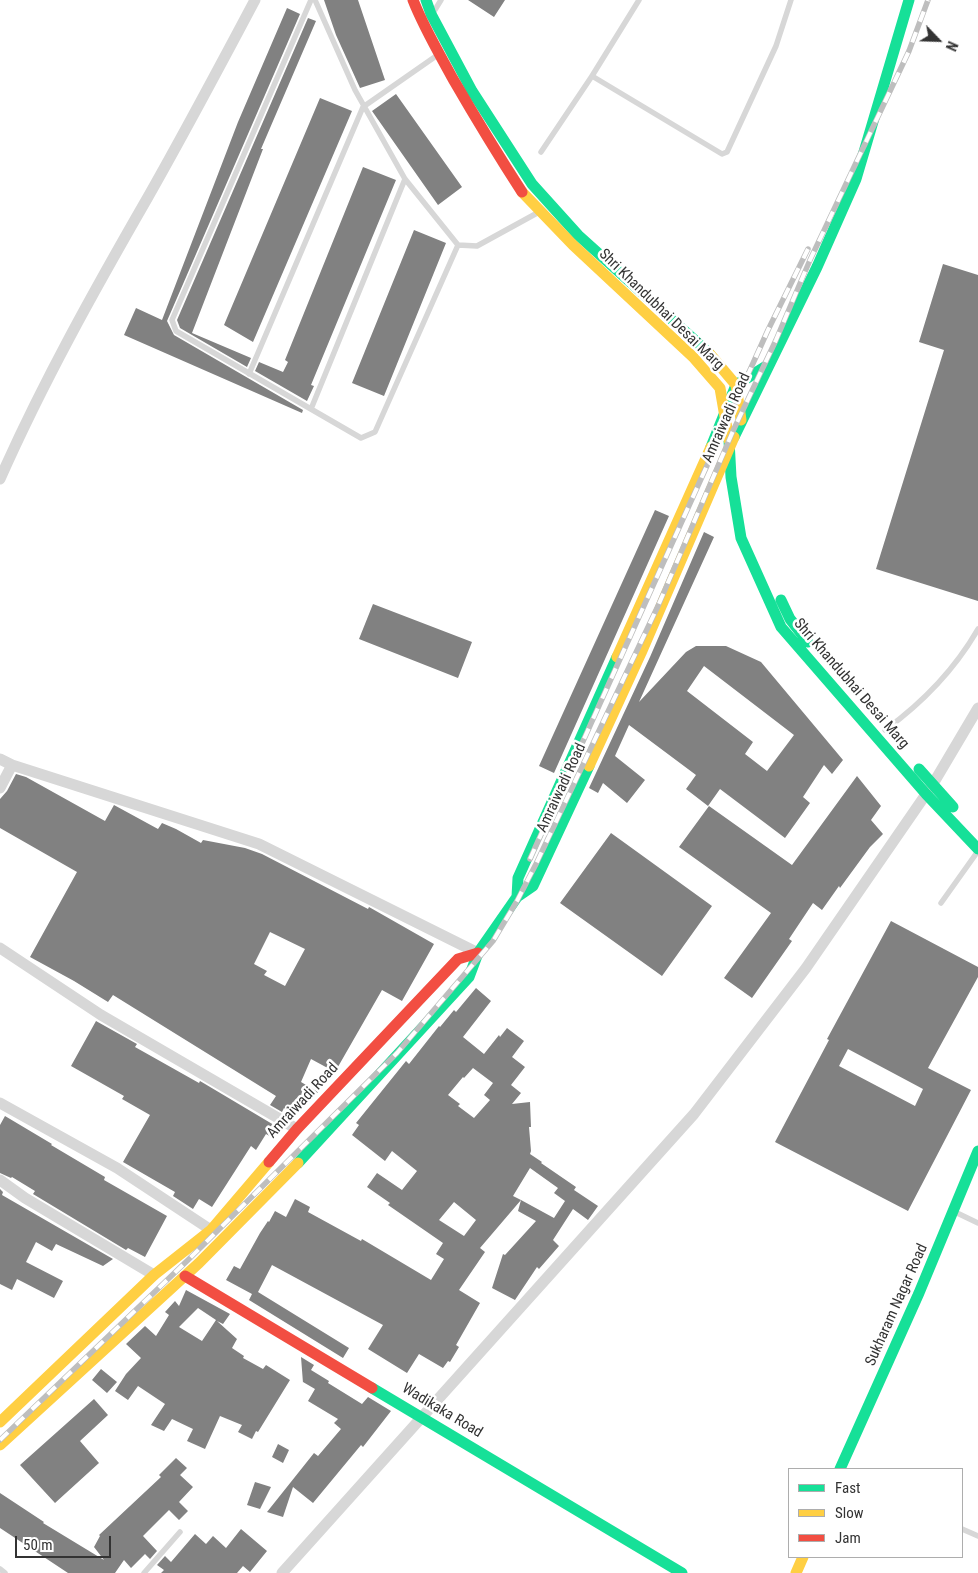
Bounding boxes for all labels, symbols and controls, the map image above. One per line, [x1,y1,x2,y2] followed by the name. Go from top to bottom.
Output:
[913,15,963,65] north arrow
[943,39,961,53] text: N
[595,246,727,374] street label: Shri Khandubhai Desai Marg
[699,370,755,466] street label: Amraiwadi Road
[790,615,912,753] street label: Shri Khandubhai Desai Marg
[534,741,590,835] street label: Amraiwadi Road
[264,1060,342,1142] street label: Amraiwadi Road
[862,1241,932,1369] street label: Sukharam Nagar Road
[398,1380,486,1442] street label: Wadikaka Road
[788,1468,963,1558] legend
[835,1479,860,1497] text: Fast
[835,1504,864,1522] text: Slow
[18,1526,114,1558] scale bar
[835,1529,861,1547] text: Jam
[23,1536,53,1554] text: 50 m

